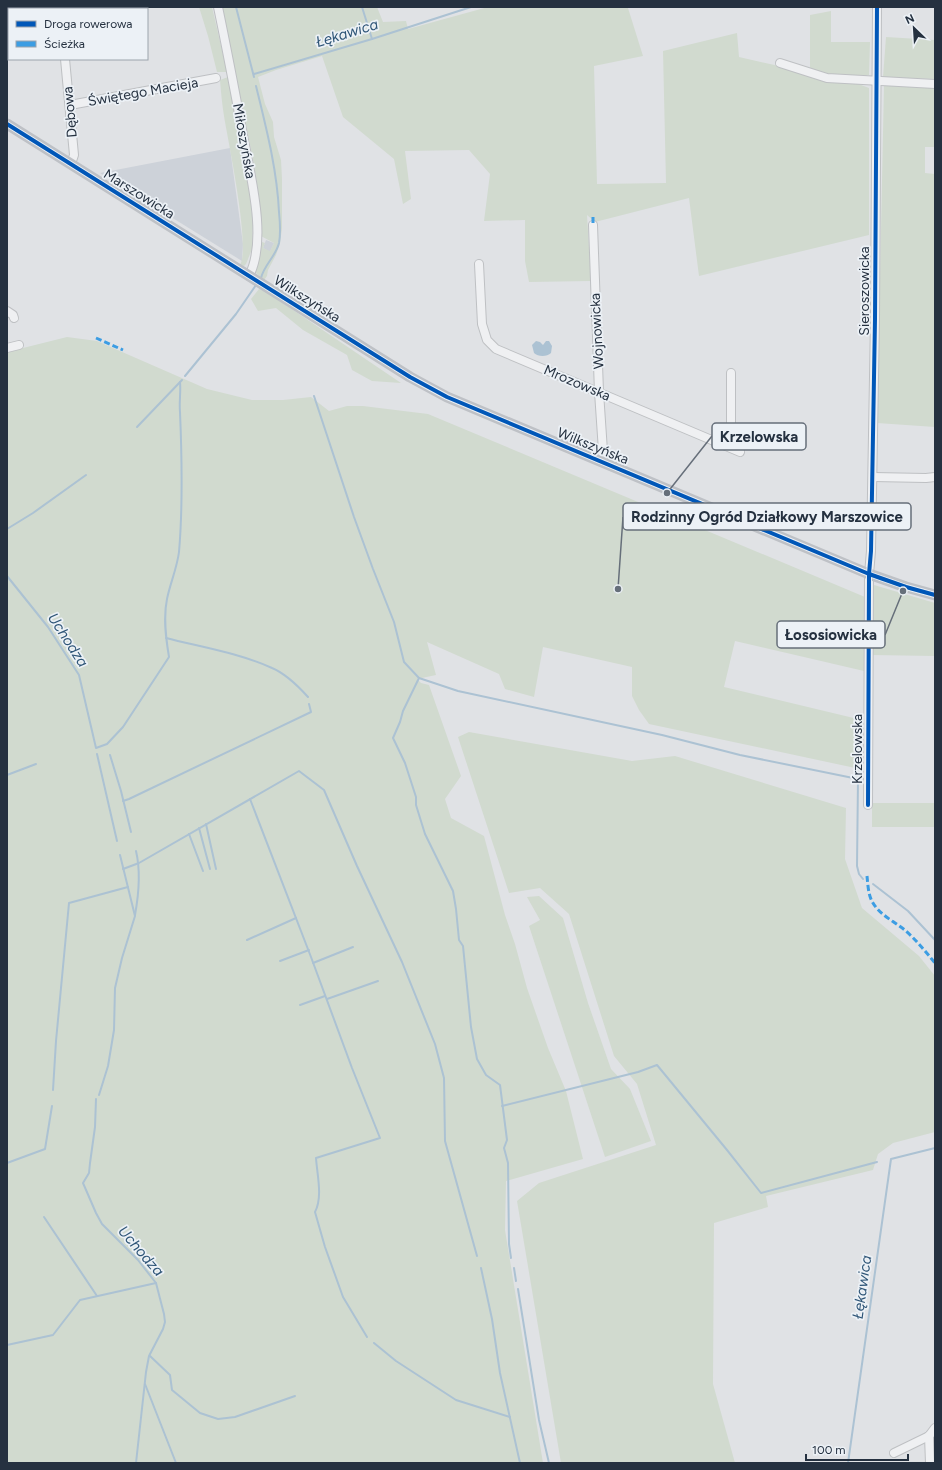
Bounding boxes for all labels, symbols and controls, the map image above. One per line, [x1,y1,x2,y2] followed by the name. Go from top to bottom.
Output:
[8,8,148,60] legend
[894,8,934,48] north arrow
[903,12,917,27] text: N
[314,15,380,51] water label: Łękawica
[44,17,132,31] text: Droga rowerowa
[44,37,85,51] text: Ścieżka
[87,74,199,110] street label: Świętego Macieja
[59,86,81,138] street label: Dębowa
[229,102,259,180] street label: Miłoszyńska
[100,165,178,223] street label: Marszowicka
[856,246,873,336] street label: Sieroszowicka
[271,272,343,326] street label: Wilkszyńska
[587,293,607,369] street label: Wojnowicka
[541,361,613,405] street label: Mrozowska
[712,423,806,450] callout: Krzelowska
[555,424,631,468] street label: Wilkszyńska
[720,428,798,446] text: Krzelowska
[623,503,911,530] callout: Rodzinny Ogród Działkowy Marszowice
[631,508,904,526] text: Rodzinny Ogród Działkowy Marszowice
[44,610,92,671] water label: Uchodza
[777,621,885,648] callout: Łososiowicka
[785,626,877,644] text: Łososiowicka
[849,714,866,784] street label: Krzelowska
[114,1222,168,1280] water label: Uchodza
[849,1254,875,1320] water label: Łękawica
[806,1436,908,1462] scale bar
[812,1443,846,1457] text: 100 m

